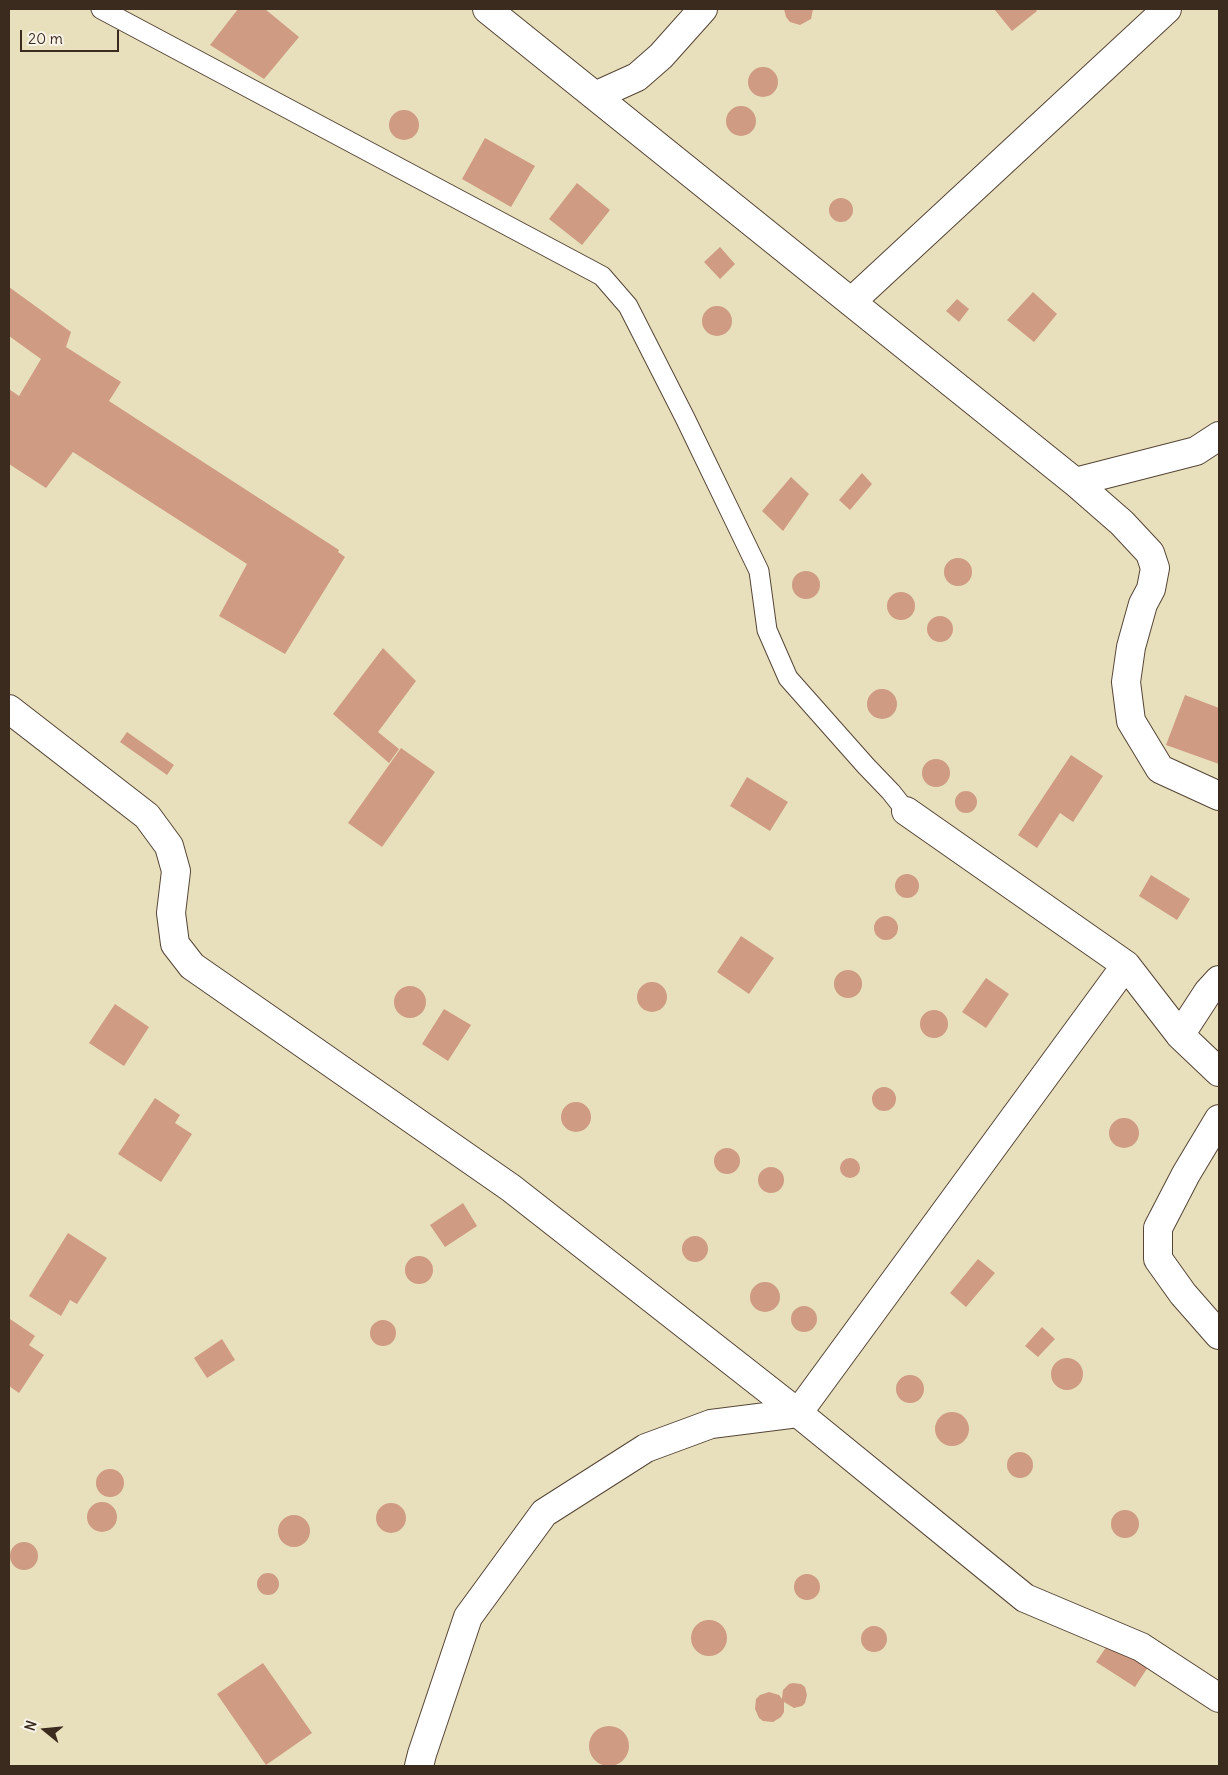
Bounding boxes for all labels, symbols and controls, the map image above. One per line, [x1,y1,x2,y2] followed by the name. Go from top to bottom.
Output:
[22,20,121,52] scale bar
[28,29,63,48] text: 20 m
[20,1705,70,1755] north arrow
[21,1718,41,1733] text: N

